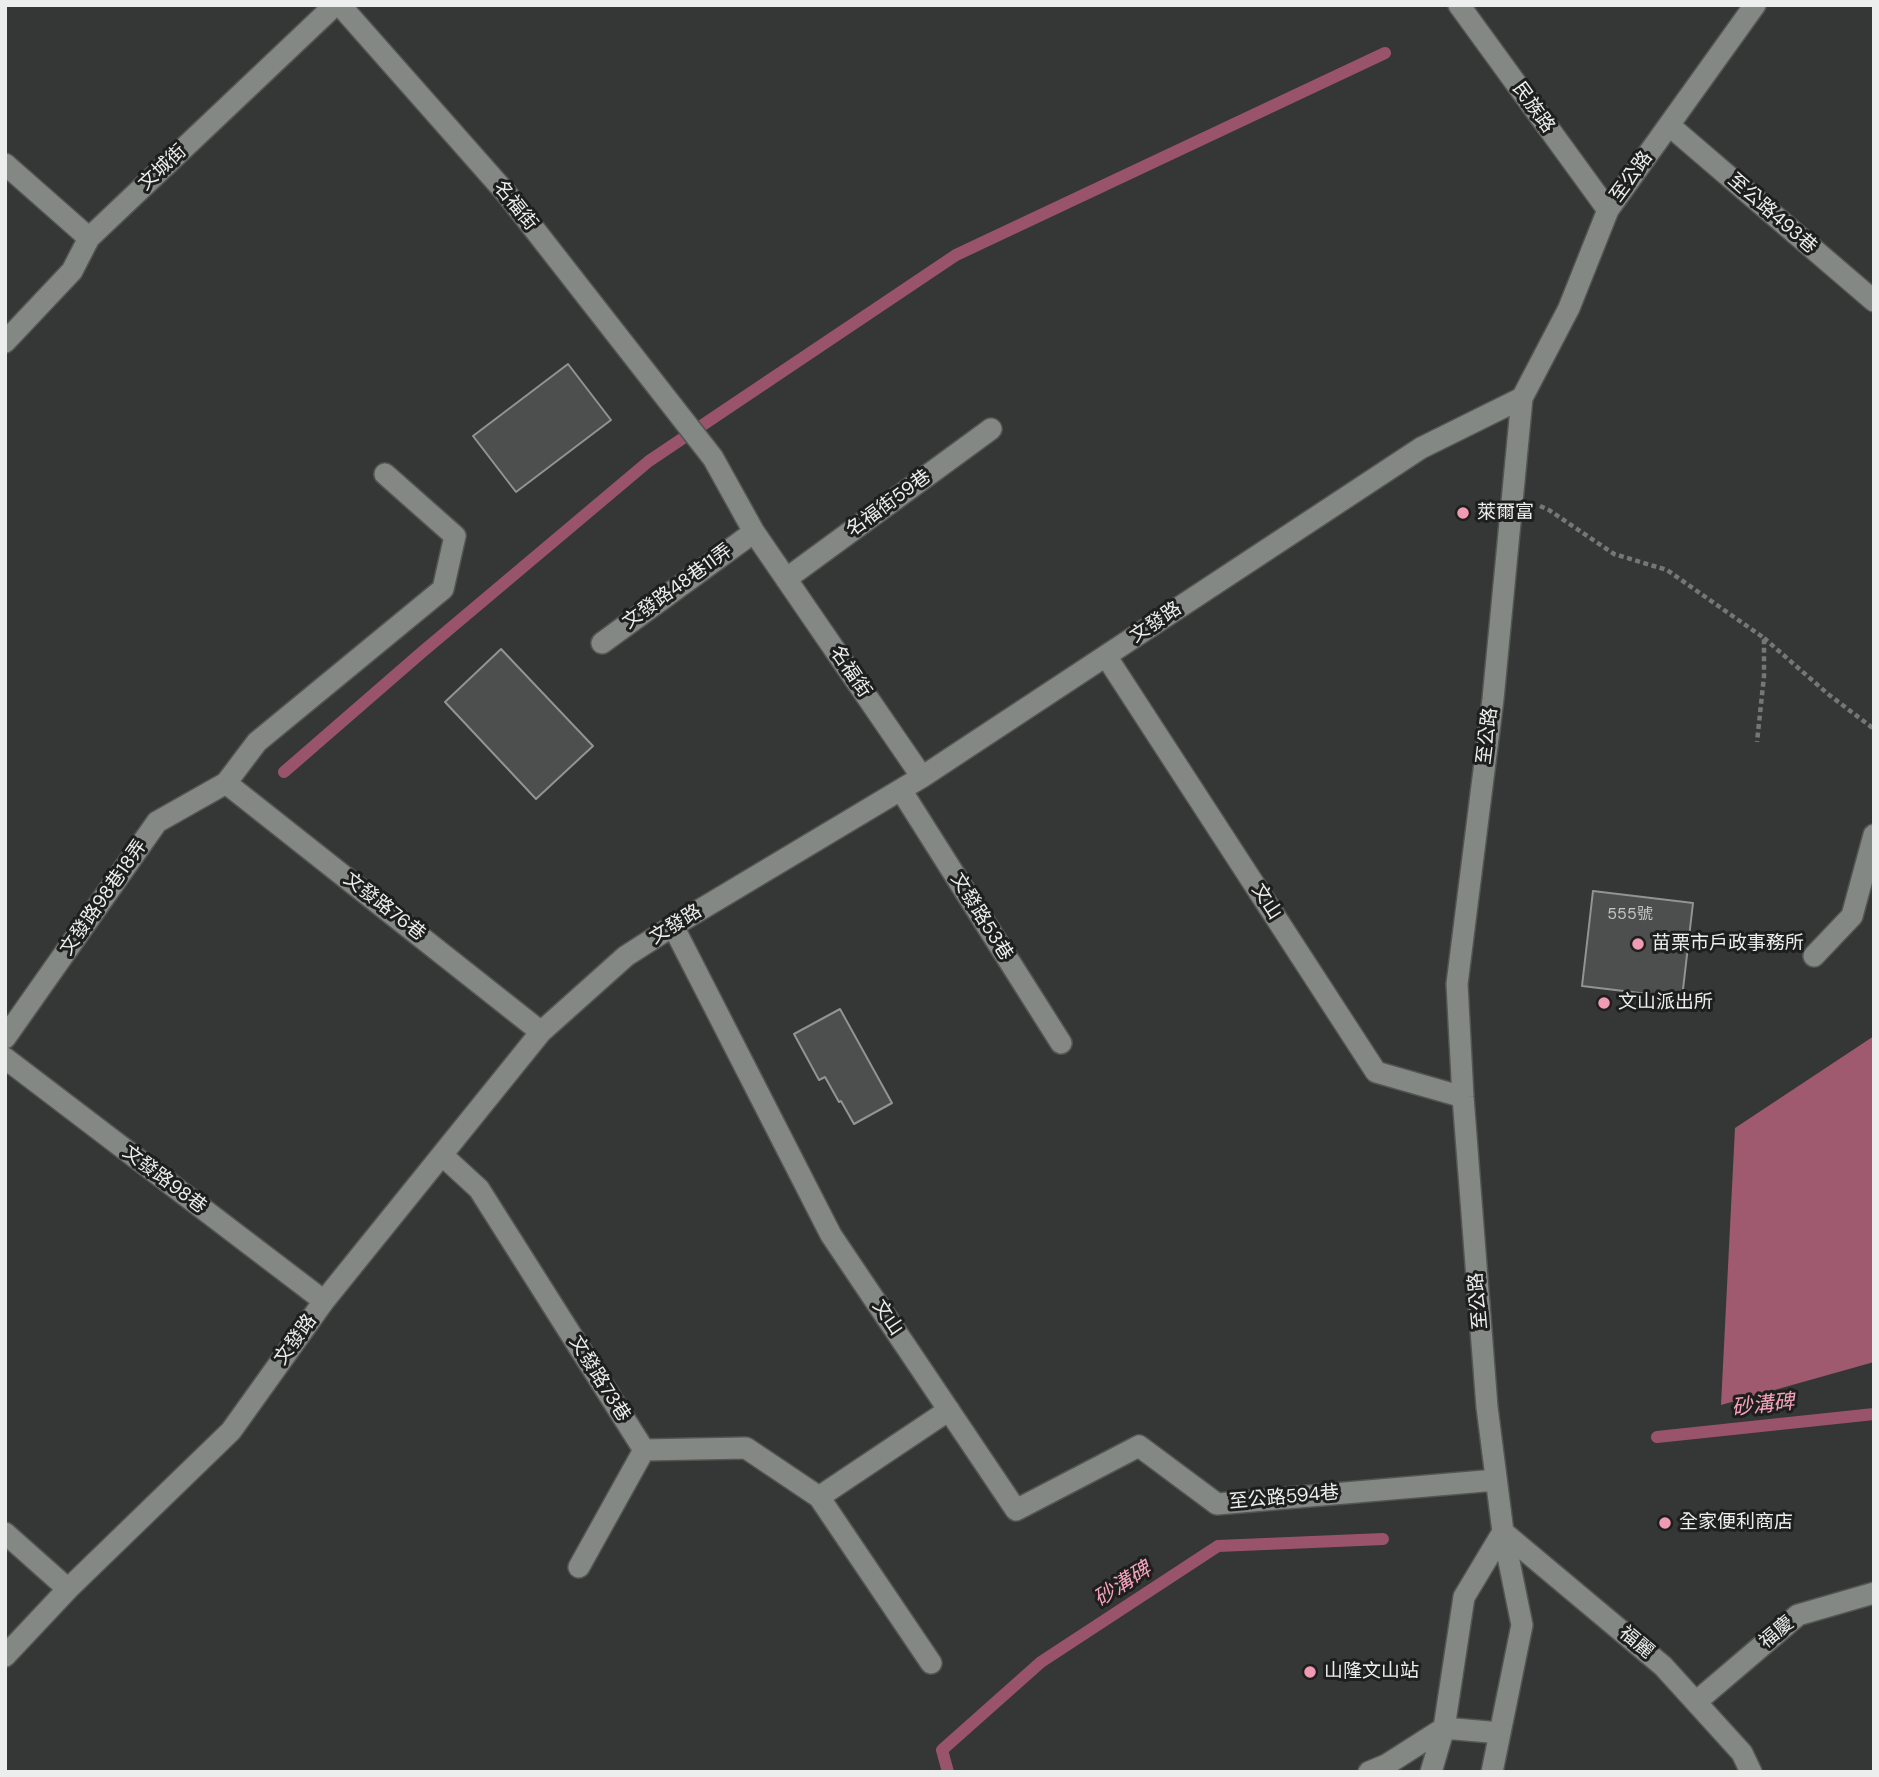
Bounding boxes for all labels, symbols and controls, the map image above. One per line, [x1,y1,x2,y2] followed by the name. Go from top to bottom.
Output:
[1507,78,1559,138] street label: 民族路
[134,140,192,196] street label: 文城街
[1606,147,1658,207] street label: 至公路
[1723,169,1821,259] street label: 至公路493巷
[488,177,542,235] street label: 名福街
[842,466,936,542] street label: 名福街59巷
[1477,502,1534,524] place label: 萊爾富
[1455,505,1471,521] marker: 萊爾富
[619,540,737,634] street label: 文發路48巷11弄
[1126,598,1186,648] street label: 文發路
[825,642,875,702] street label: 名福街
[1473,706,1503,766] street label: 至公路
[56,836,152,960] street label: 文發路98巷18弄
[339,868,429,946] street label: 文發路76巷
[945,869,1017,965] street label: 文發路53巷
[1246,880,1286,924] street label: 文山
[646,900,706,950] street label: 文發路
[1607,905,1653,925] house number: 555號
[1652,933,1804,955] place label: 苗栗市戶政事務所
[1630,936,1646,952] marker: 苗栗市戶政事務所
[1618,992,1713,1014] place label: 文山派出所
[1596,995,1612,1011] marker: 文山派出所
[118,1141,210,1219] street label: 文發路98巷
[1465,1272,1493,1330] street label: 至公路
[867,1296,907,1340] street label: 文山
[270,1310,322,1370] street label: 文發路
[564,1332,634,1426] street label: 文發路73巷
[1730,1390,1796,1422] water label: 砂溝碑
[1228,1482,1340,1514] street label: 至公路594巷
[1679,1512,1793,1534] place label: 全家便利商店
[1657,1515,1673,1531] marker: 全家便利商店
[1090,1557,1156,1613] water label: 砂溝碑
[1755,1612,1799,1654] street label: 福慶
[1614,1622,1658,1664] street label: 福麗
[1324,1661,1419,1683] place label: 山隆文山站
[1302,1664,1318,1680] marker: 山隆文山站

